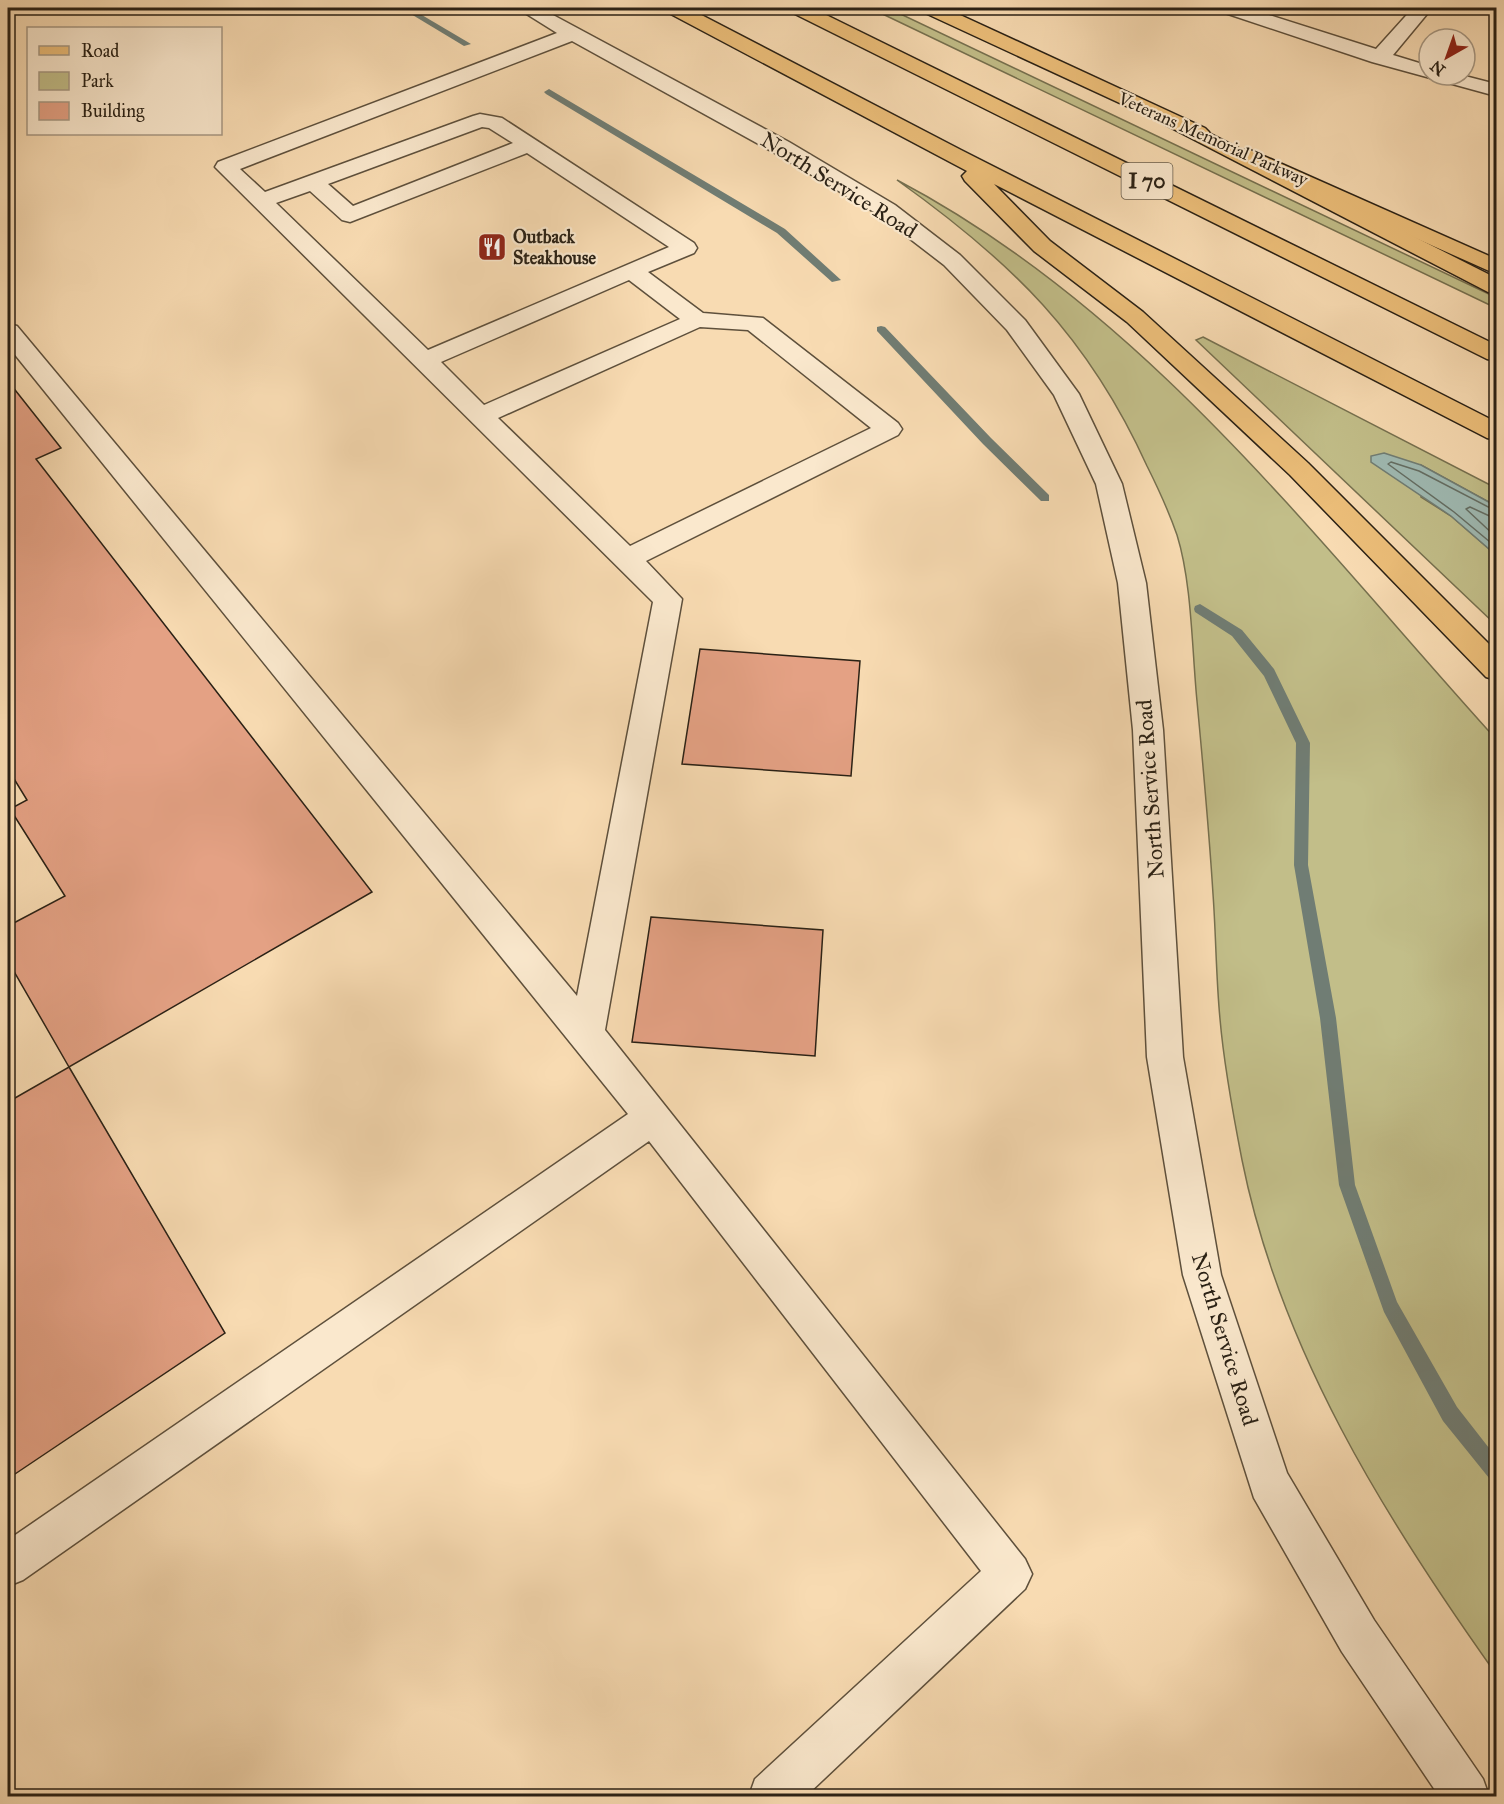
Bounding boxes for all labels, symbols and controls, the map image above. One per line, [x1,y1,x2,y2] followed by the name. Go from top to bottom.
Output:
[27,27,222,135] legend
[1417,27,1477,87] north arrow
[81,40,119,62] text: Road
[1426,56,1449,80] text: N
[81,70,114,92] text: Park
[1114,87,1312,191] street label: Veterans Memorial Parkway
[81,100,145,123] text: Building
[756,126,922,244] street label: North Service Road
[1122,163,1172,199] road number: I 70
[513,226,596,269] place label: Outback Steakhouse
[476,231,508,263] restaurant icon: Outback Steakhouse
[1130,699,1170,879] street label: North Service Road
[1186,1249,1264,1429] street label: North Service Road

